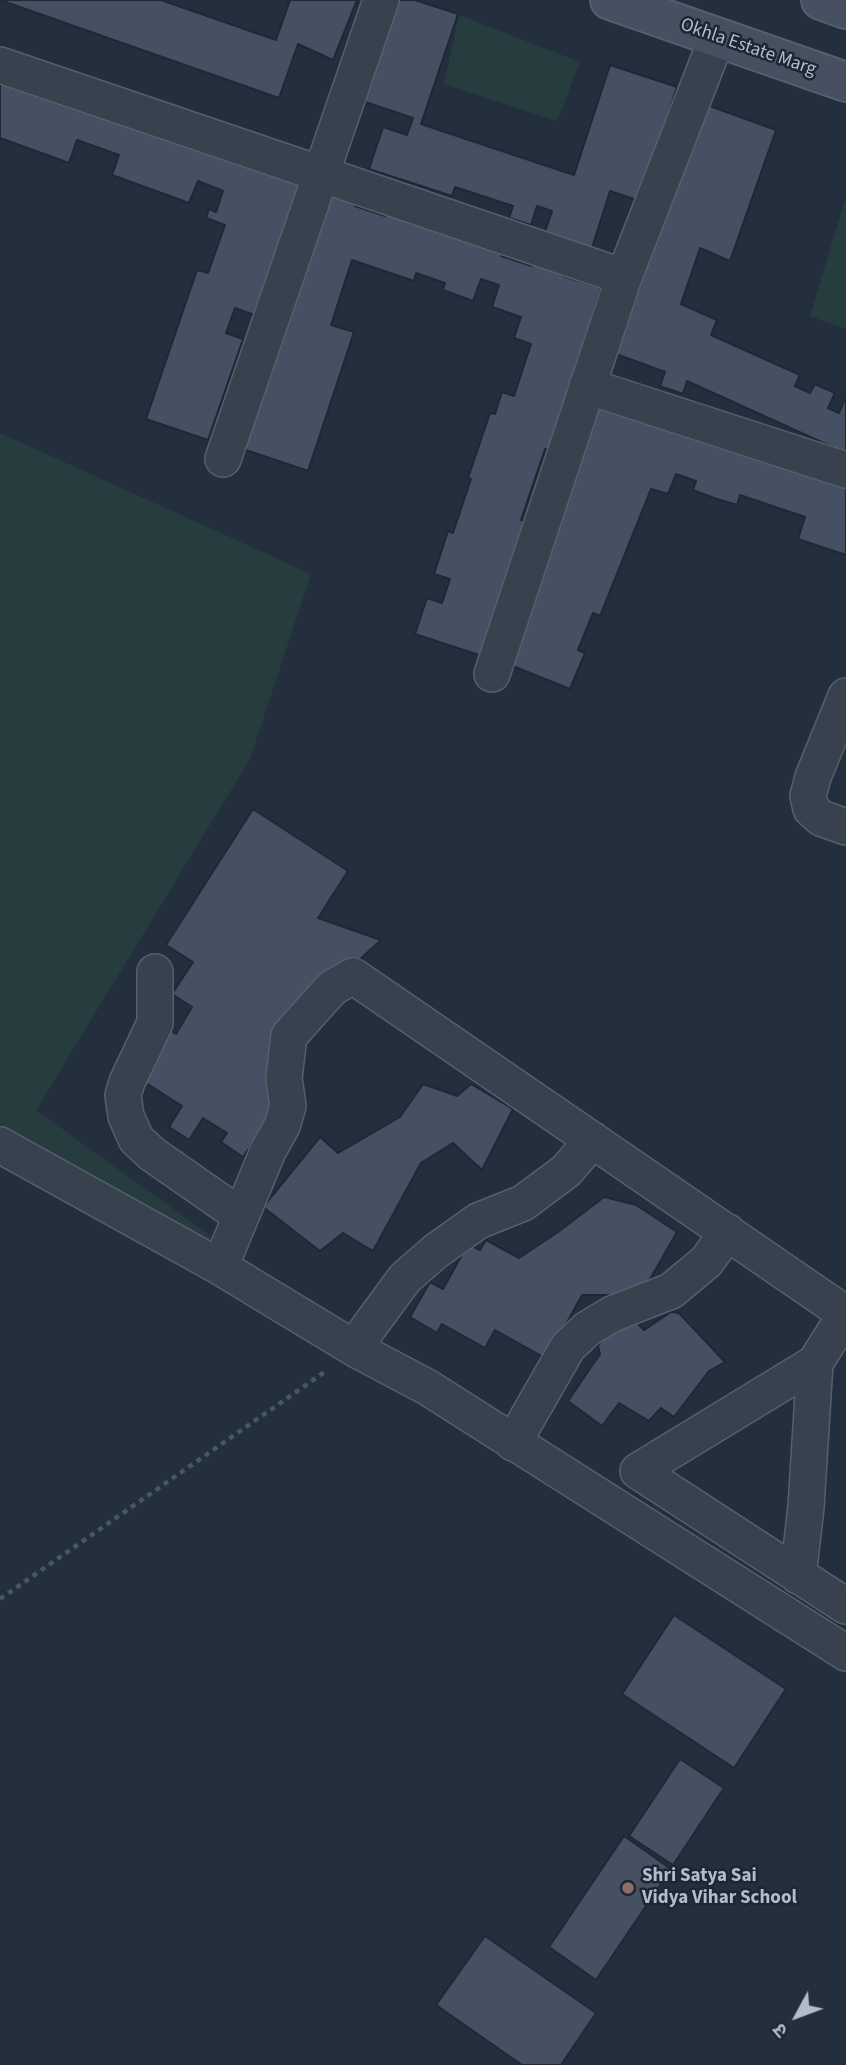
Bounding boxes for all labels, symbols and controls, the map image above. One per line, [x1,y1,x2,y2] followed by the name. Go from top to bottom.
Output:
[677,14,819,82] street label: Okhla Estate Marg
[642,1866,797,1910] place label: Shri Satya Sai Vidya Vihar School
[620,1880,636,1896] marker: Shri Satya Sai Vidya Vihar School
[762,1981,832,2051] north arrow
[767,2017,795,2043] text: उ

